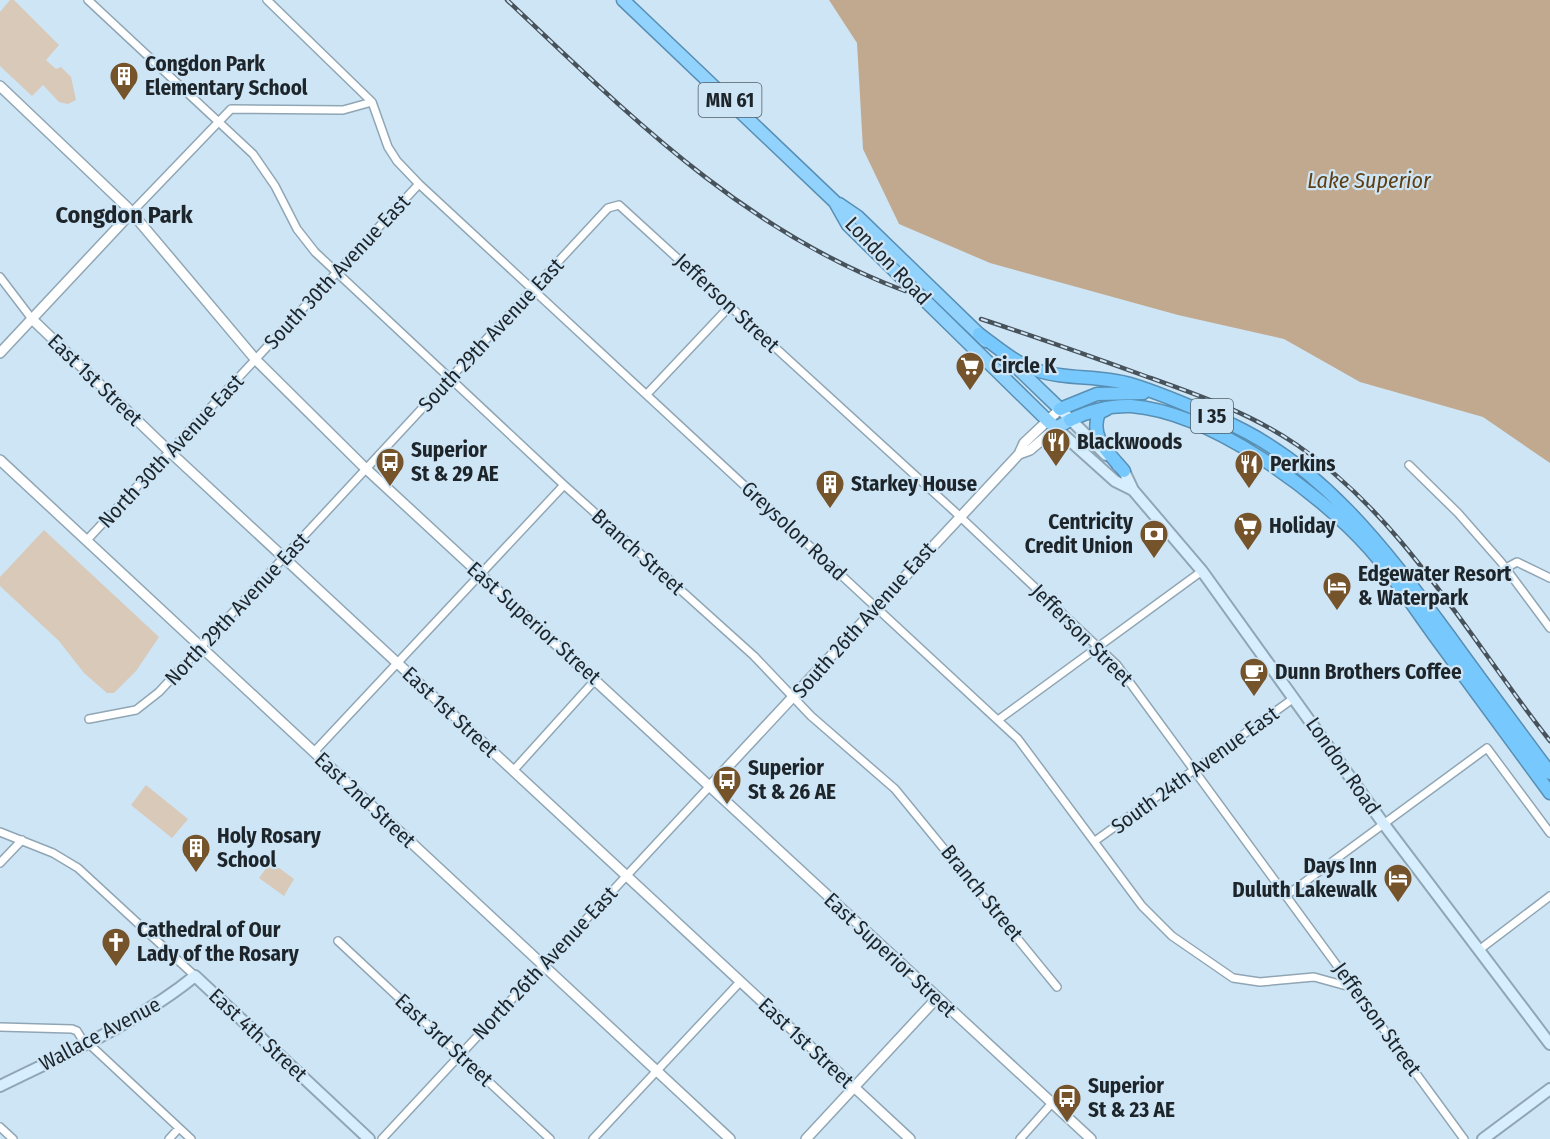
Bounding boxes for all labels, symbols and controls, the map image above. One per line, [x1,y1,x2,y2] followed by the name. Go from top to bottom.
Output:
[145,51,308,101] place label: Congdon Park Elementary School
[108,60,140,102] building icon: Congdon Park Elementary School
[698,83,762,117] road number: MN 61
[1307,167,1432,194] water label: Lake Superior
[259,189,416,355] street label: South 30th Avenue East
[55,201,193,229] district label: Congdon Park
[839,211,937,311] street label: London Road
[669,248,785,358] street label: Jefferson Street
[413,252,569,417] street label: South 29th Avenue East
[42,329,148,432] street label: East 1st Street
[954,350,986,392] supermarket icon: Circle K
[991,353,1057,379] place label: Circle K
[93,369,249,533] street label: North 30th Avenue East
[1191,399,1233,433] road number: I 35
[1040,426,1072,468] restaurant icon: Blackwoods
[1077,429,1182,455] place label: Blackwoods
[411,437,499,487] place label: Superior St & 29 AE
[374,446,406,488] bus stop icon: Superior St & 29 AE
[1233,448,1265,490] restaurant icon: Perkins
[1270,451,1335,477] place label: Perkins
[814,468,846,510] building icon: Starkey House
[851,471,977,497] place label: Starkey House
[736,476,852,586] street label: Greysolon Road
[586,503,690,601] street label: Branch Street
[1025,509,1134,559] place label: Centricity Credit Union
[1232,510,1264,552] supermarket icon: Holiday
[1269,513,1337,539] place label: Holiday
[1138,518,1170,560] bank icon: Centricity Credit Union
[159,527,315,691] street label: North 29th Avenue East
[787,536,941,704] street label: South 26th Avenue East
[462,556,606,690] street label: East Superior Street
[1358,561,1512,611] place label: Edgewater Resort & Waterpark
[1321,570,1353,612] hotel icon: Edgewater Resort & Waterpark
[1025,578,1139,692] street label: Jefferson Street
[1238,656,1270,698] cafe icon: Dunn Brothers Coffee
[1275,659,1462,685] place label: Dunn Brothers Coffee
[397,661,503,763] street label: East 1st Street
[1106,700,1284,840] street label: South 24th Avenue East
[1300,712,1386,820] street label: London Road
[309,747,421,853] street label: East 2nd Street
[748,755,836,805] place label: Superior St & 26 AE
[711,764,743,806] bus stop icon: Superior St & 26 AE
[217,823,322,873] place label: Holy Rosary School
[180,832,212,874] building icon: Holy Rosary School
[935,840,1029,946] street label: Branch Street
[1232,853,1377,903] place label: Days Inn Duluth Lakewalk
[1382,862,1414,904] hotel icon: Days Inn Duluth Lakewalk
[467,881,623,1045] street label: North 26th Avenue East
[819,887,961,1023] street label: East Superior Street
[137,917,300,967] place label: Cathedral of Our Lady of the Rosary
[100,926,132,968] church icon: Cathedral of Our Lady of the Rosary
[1327,957,1427,1081] street label: Jefferson Street
[203,983,313,1087] street label: East 4th Street
[390,988,499,1092] street label: East 3rd Street
[35,991,165,1077] street label: Wallace Avenue
[753,992,859,1094] street label: East 1st Street
[1088,1073,1175,1123] place label: Superior St & 23 AE
[1051,1082,1083,1124] bus stop icon: Superior St & 23 AE

